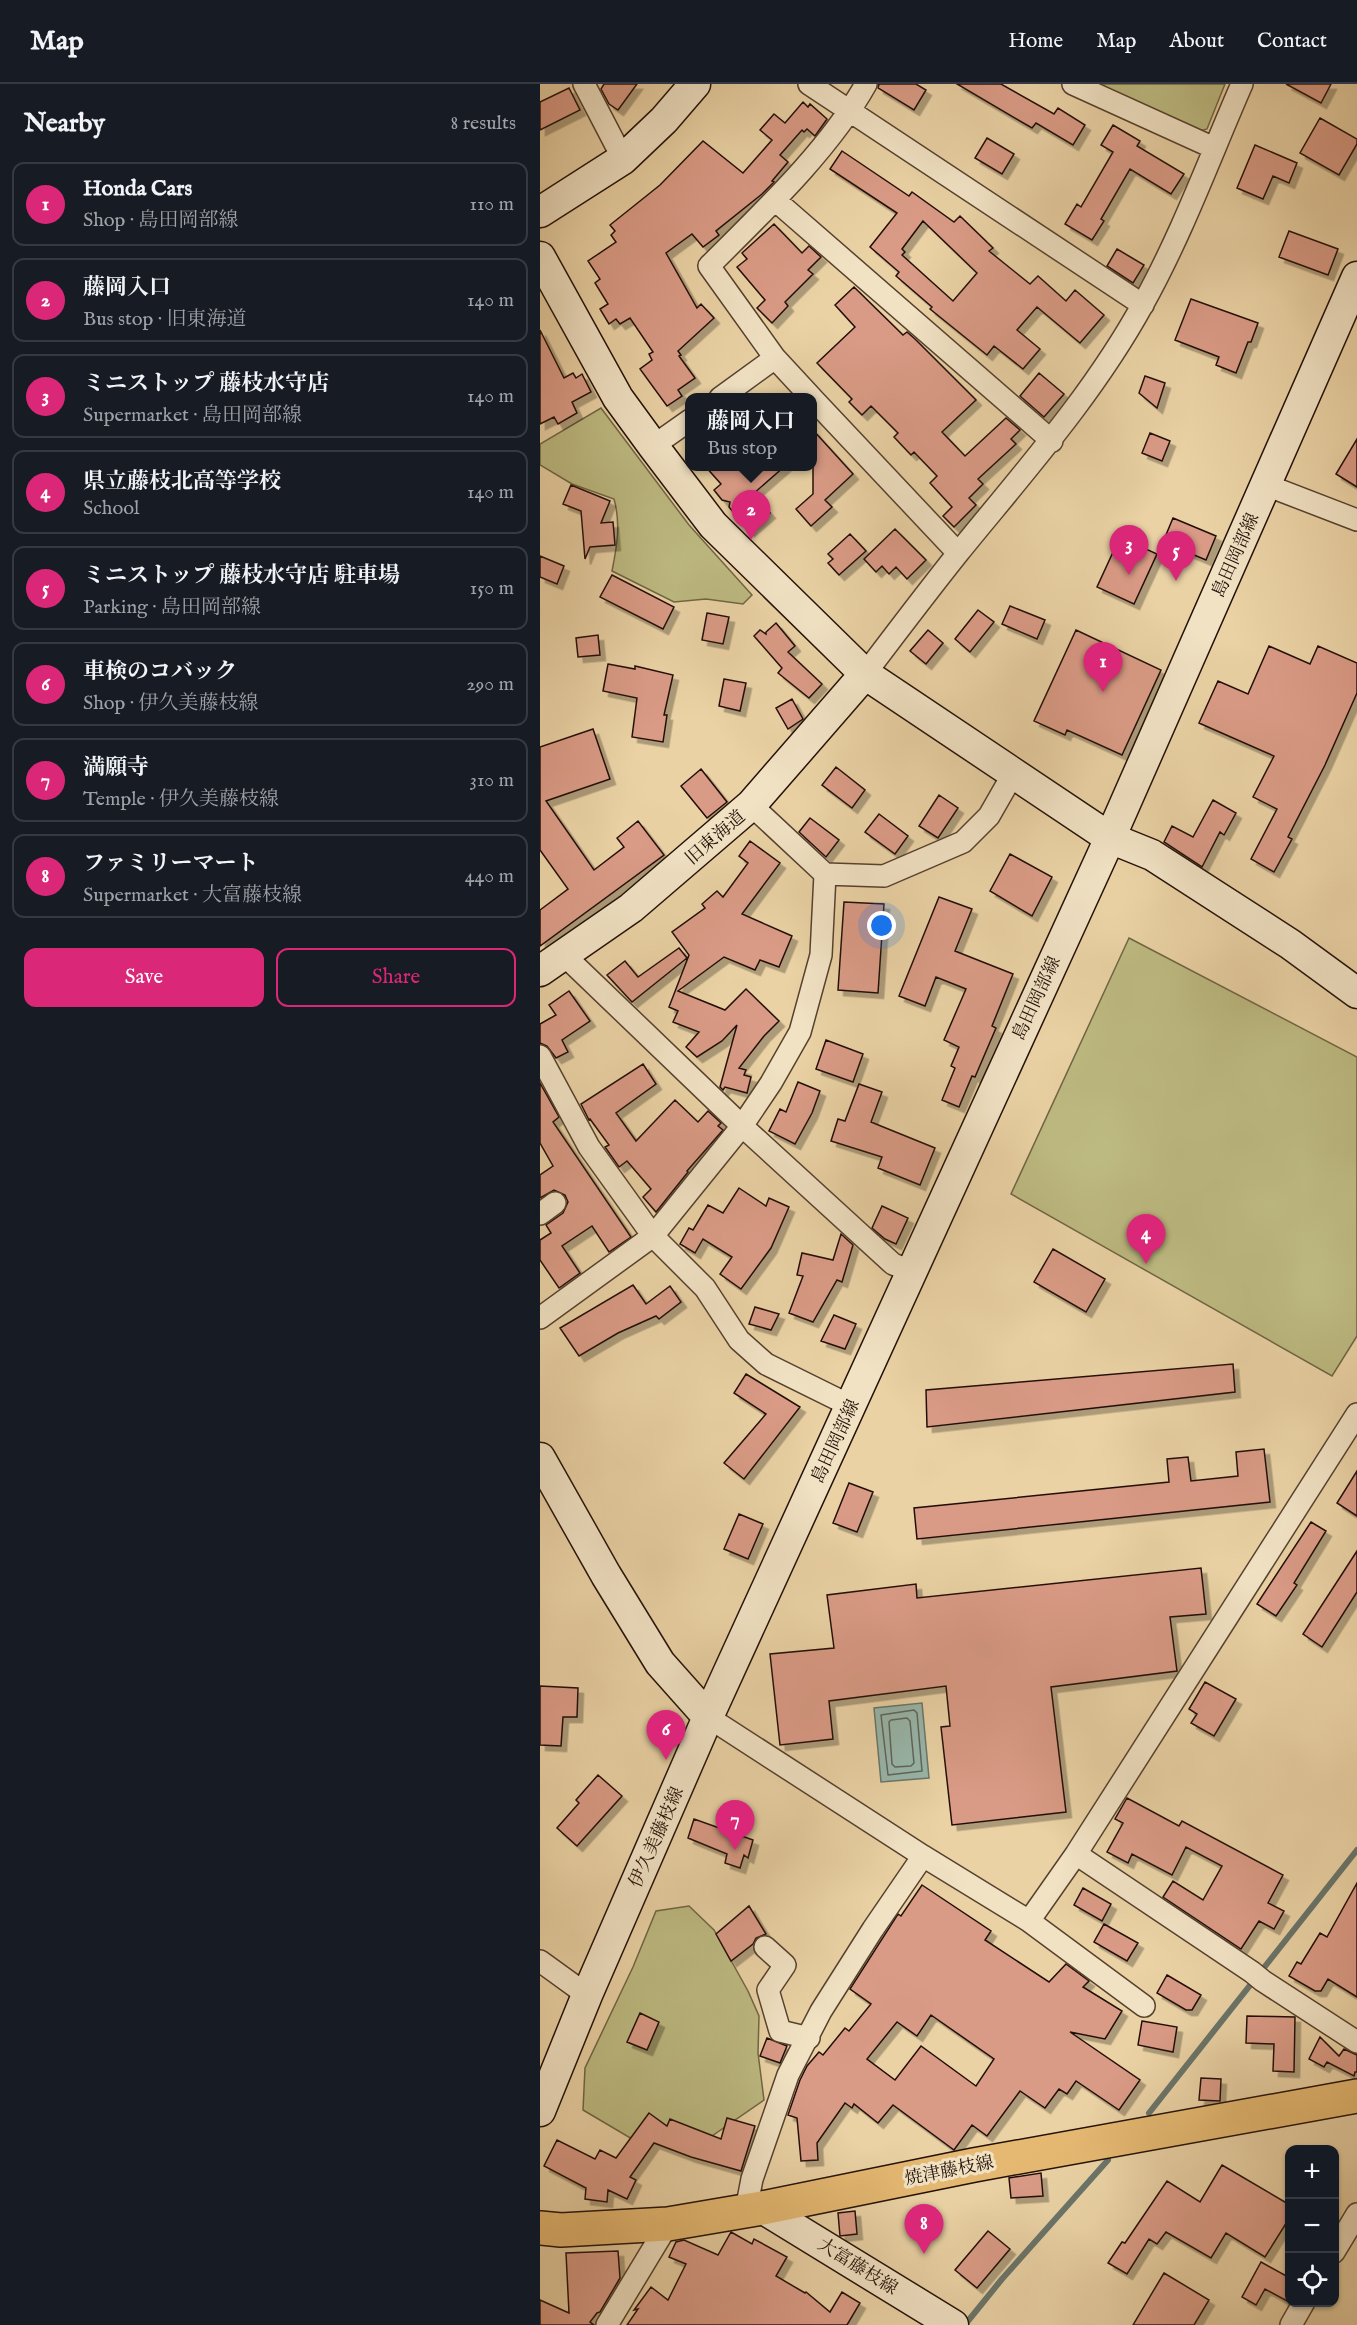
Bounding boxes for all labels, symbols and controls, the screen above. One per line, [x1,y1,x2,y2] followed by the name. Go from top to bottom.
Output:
[30,24,84,59] text: Map
[1008,28,1063,55] text: Home
[1096,28,1136,55] text: Map
[1169,28,1224,55] text: About
[1257,28,1327,55] text: Contact
[24,107,105,140] text: Nearby
[450,111,516,136] text: 8 results
[83,175,192,203] text: Honda Cars
[42,192,49,217] text: 1
[470,192,514,217] text: 110 m
[83,208,239,233] text: Shop · 島田岡部線
[83,274,171,302] text: 藤岡入口
[41,288,50,313] text: 2
[467,288,514,313] text: 140 m
[83,307,247,332] text: Bus stop · 旧東海道
[83,370,329,398] text: ミニストップ 藤枝水守店
[42,384,49,409] text: 3
[467,384,514,409] text: 140 m
[685,393,817,471] popup
[83,403,302,428] text: Supermarket · 島田岡部線
[707,408,795,436] text: 藤岡入口
[707,436,777,461] text: Bus stop
[83,468,281,496] text: 県立藤枝北高等学校
[41,480,50,505] text: 4
[467,480,514,505] text: 140 m
[732,490,770,540] pin: 2
[83,496,139,521] text: School
[1208,510,1265,601] street label: 島田岡部線
[1110,526,1148,575] pin: 3
[1156,532,1196,581] pin: 5
[83,562,400,590] text: ミニストップ 藤枝水守店 駐車場
[42,576,49,601] text: 5
[470,576,514,601] text: 150 m
[83,595,261,620] text: Parking · 島田岡部線
[1084,642,1122,692] pin: 1
[83,658,237,686] text: 車検のコバック
[41,672,50,697] text: 6
[466,672,514,697] text: 290 m
[83,691,259,716] text: Shop · 伊久美藤枝線
[83,754,149,782] text: 満願寺
[41,768,50,793] text: 7
[470,768,514,793] text: 310 m
[83,787,279,812] text: Temple · 伊久美藤枝線
[681,806,751,870] street label: 旧東海道
[83,850,259,878] text: ファミリーマート
[42,864,49,889] text: 8
[465,864,514,889] text: 440 m
[83,883,302,908] text: Supermarket · 大富藤枝線
[867,911,896,940] your location
[24,948,264,1007] button: Save
[276,948,516,1007] button: Share
[1008,953,1067,1044] street label: 島田岡部線
[1126,1214,1166,1264] pin: 4
[807,1396,866,1487] street label: 島田岡部線
[646,1710,686,1760] pin: 6
[625,1784,690,1892] street label: 伊久美藤枝線
[716,1800,754,1850] pin: 7
[1285,2145,1339,2307] map controls
[1285,2145,1339,2199] button: +
[903,2152,996,2191] street label: 焼津藤枝線
[1285,2199,1339,2253] button: −
[904,2204,944,2254] pin: 8
[813,2234,901,2301] street label: 大富藤枝線
[1285,2253,1339,2307] button: locate

